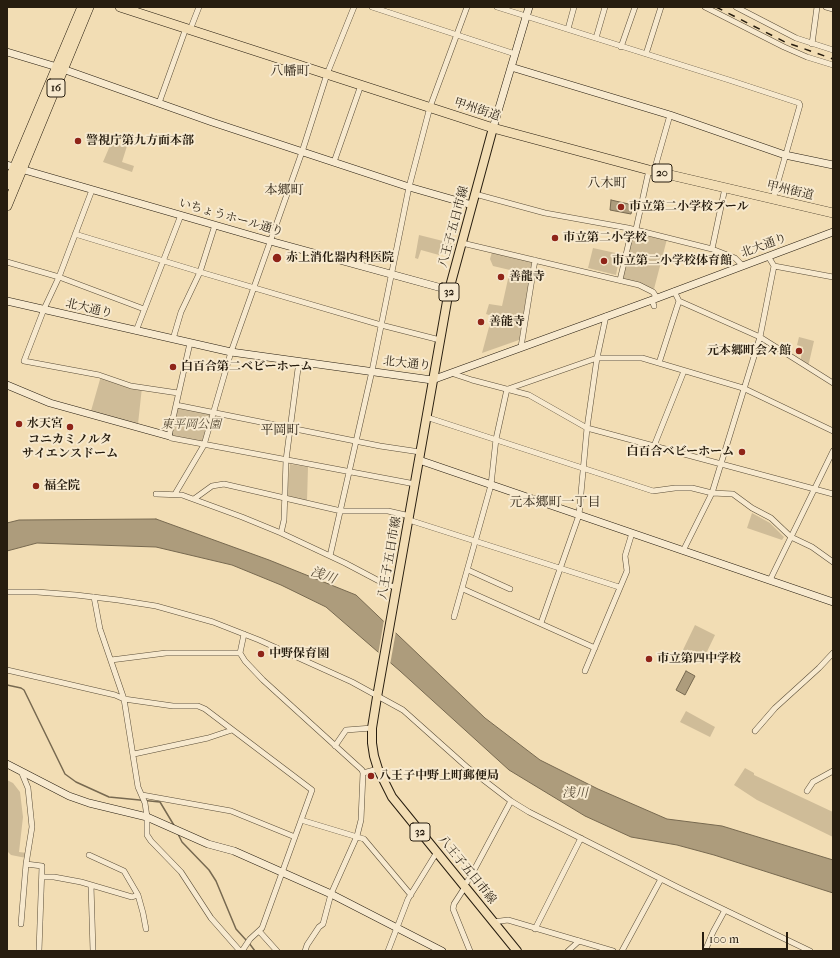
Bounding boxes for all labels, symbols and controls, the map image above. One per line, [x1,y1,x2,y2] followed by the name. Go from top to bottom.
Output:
[271,64,309,80] district label: 八幡町
[47,79,65,97] road number: 16
[452,96,502,124] street label: 甲州街道
[86,134,194,148] place label: 警視庁第九方面本部
[73,136,83,146] marker: 警視庁第九方面本部
[652,164,672,182] road number: 20
[588,176,626,192] district label: 八木町
[765,179,815,203] street label: 甲州街道
[265,183,303,199] district label: 本郷町
[436,185,472,269] street label: 八王子五日市線
[177,196,285,240] street label: いちょうホール通り
[629,200,749,214] place label: 市立第二小学校プール
[616,202,626,212] marker: 市立第二小学校プール
[563,231,647,245] place label: 市立第二小学校
[739,231,789,261] street label: 北大通り
[550,233,560,243] marker: 市立第二小学校
[286,251,394,265] place label: 赤上消化器内科医院
[271,252,283,264] marker: 赤上消化器内科医院
[612,254,732,268] place label: 市立第二小学校体育館
[599,256,609,266] marker: 市立第二小学校体育館
[509,270,545,284] place label: 善龍寺
[496,272,506,282] marker: 善龍寺
[439,283,459,301] road number: 32
[64,297,114,321] street label: 北大通り
[489,315,525,329] place label: 善能寺
[476,317,486,327] marker: 善能寺
[707,344,791,358] place label: 元本郷町会々館
[794,346,804,356] marker: 元本郷町会々館
[382,354,432,374] street label: 北大通り
[181,360,313,374] place label: 白百合第二ベビーホーム
[168,362,178,372] marker: 白百合第二ベビーホーム
[27,417,63,431] place label: 水天宮
[161,418,221,432] park label: 東平岡公園
[14,419,24,429] marker: 水天宮
[65,422,75,432] marker: コニカミノルタ サイエンスドーム
[261,423,299,439] district label: 平岡町
[22,433,118,461] place label: コニカミノルタ サイエンスドーム
[626,445,734,459] place label: 白百合ベビーホーム
[737,447,747,457] marker: 白百合ベビーホーム
[44,479,80,493] place label: 福全院
[31,481,41,491] marker: 福全院
[510,495,600,511] district label: 元本郷町一丁目
[376,515,404,601] street label: 八王子五日市線
[308,564,338,588] water label: 浅川
[269,647,329,661] place label: 中野保育園
[256,649,266,659] marker: 中野保育園
[657,652,741,666] place label: 市立第四中学校
[644,654,654,664] marker: 市立第四中学校
[379,769,499,783] place label: 八王子中野上町郵便局
[366,771,376,781] marker: 八王子中野上町郵便局
[562,786,588,802] water label: 浅川
[410,823,430,841] road number: 32
[435,833,499,907] street label: 八王子五日市線
[704,924,790,950] scale bar
[709,932,739,946] text: 100 m

